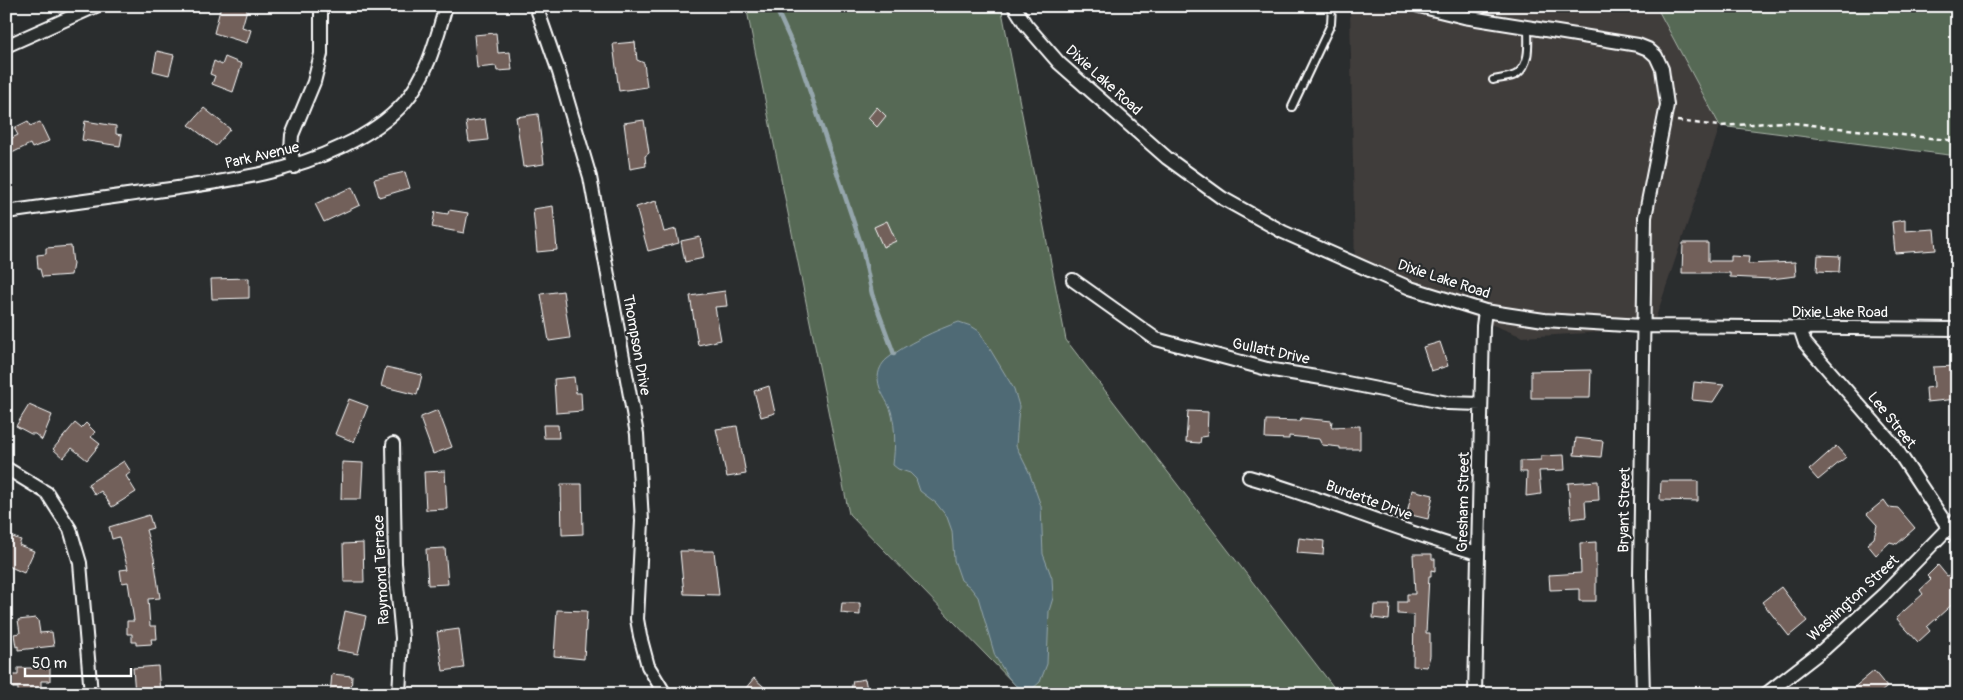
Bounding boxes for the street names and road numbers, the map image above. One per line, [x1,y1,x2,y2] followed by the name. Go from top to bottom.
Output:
[1062,41,1146,120] street label: Dixie Lake Road
[223,138,302,173] street label: Park Avenue
[1395,256,1493,303] street label: Dixie Lake Road
[618,293,655,397] street label: Thompson Drive
[1792,303,1888,322] street label: Dixie Lake Road
[1231,334,1312,369] street label: Gullatt Drive
[1863,388,1921,453] street label: Lee Street
[1453,451,1474,552] street label: Gresham Street
[1614,466,1635,553] street label: Bryant Street
[1323,476,1415,525] street label: Burdette Drive
[369,514,394,625] street label: Raymond Terrace
[1803,550,1904,646] street label: Washington Street

